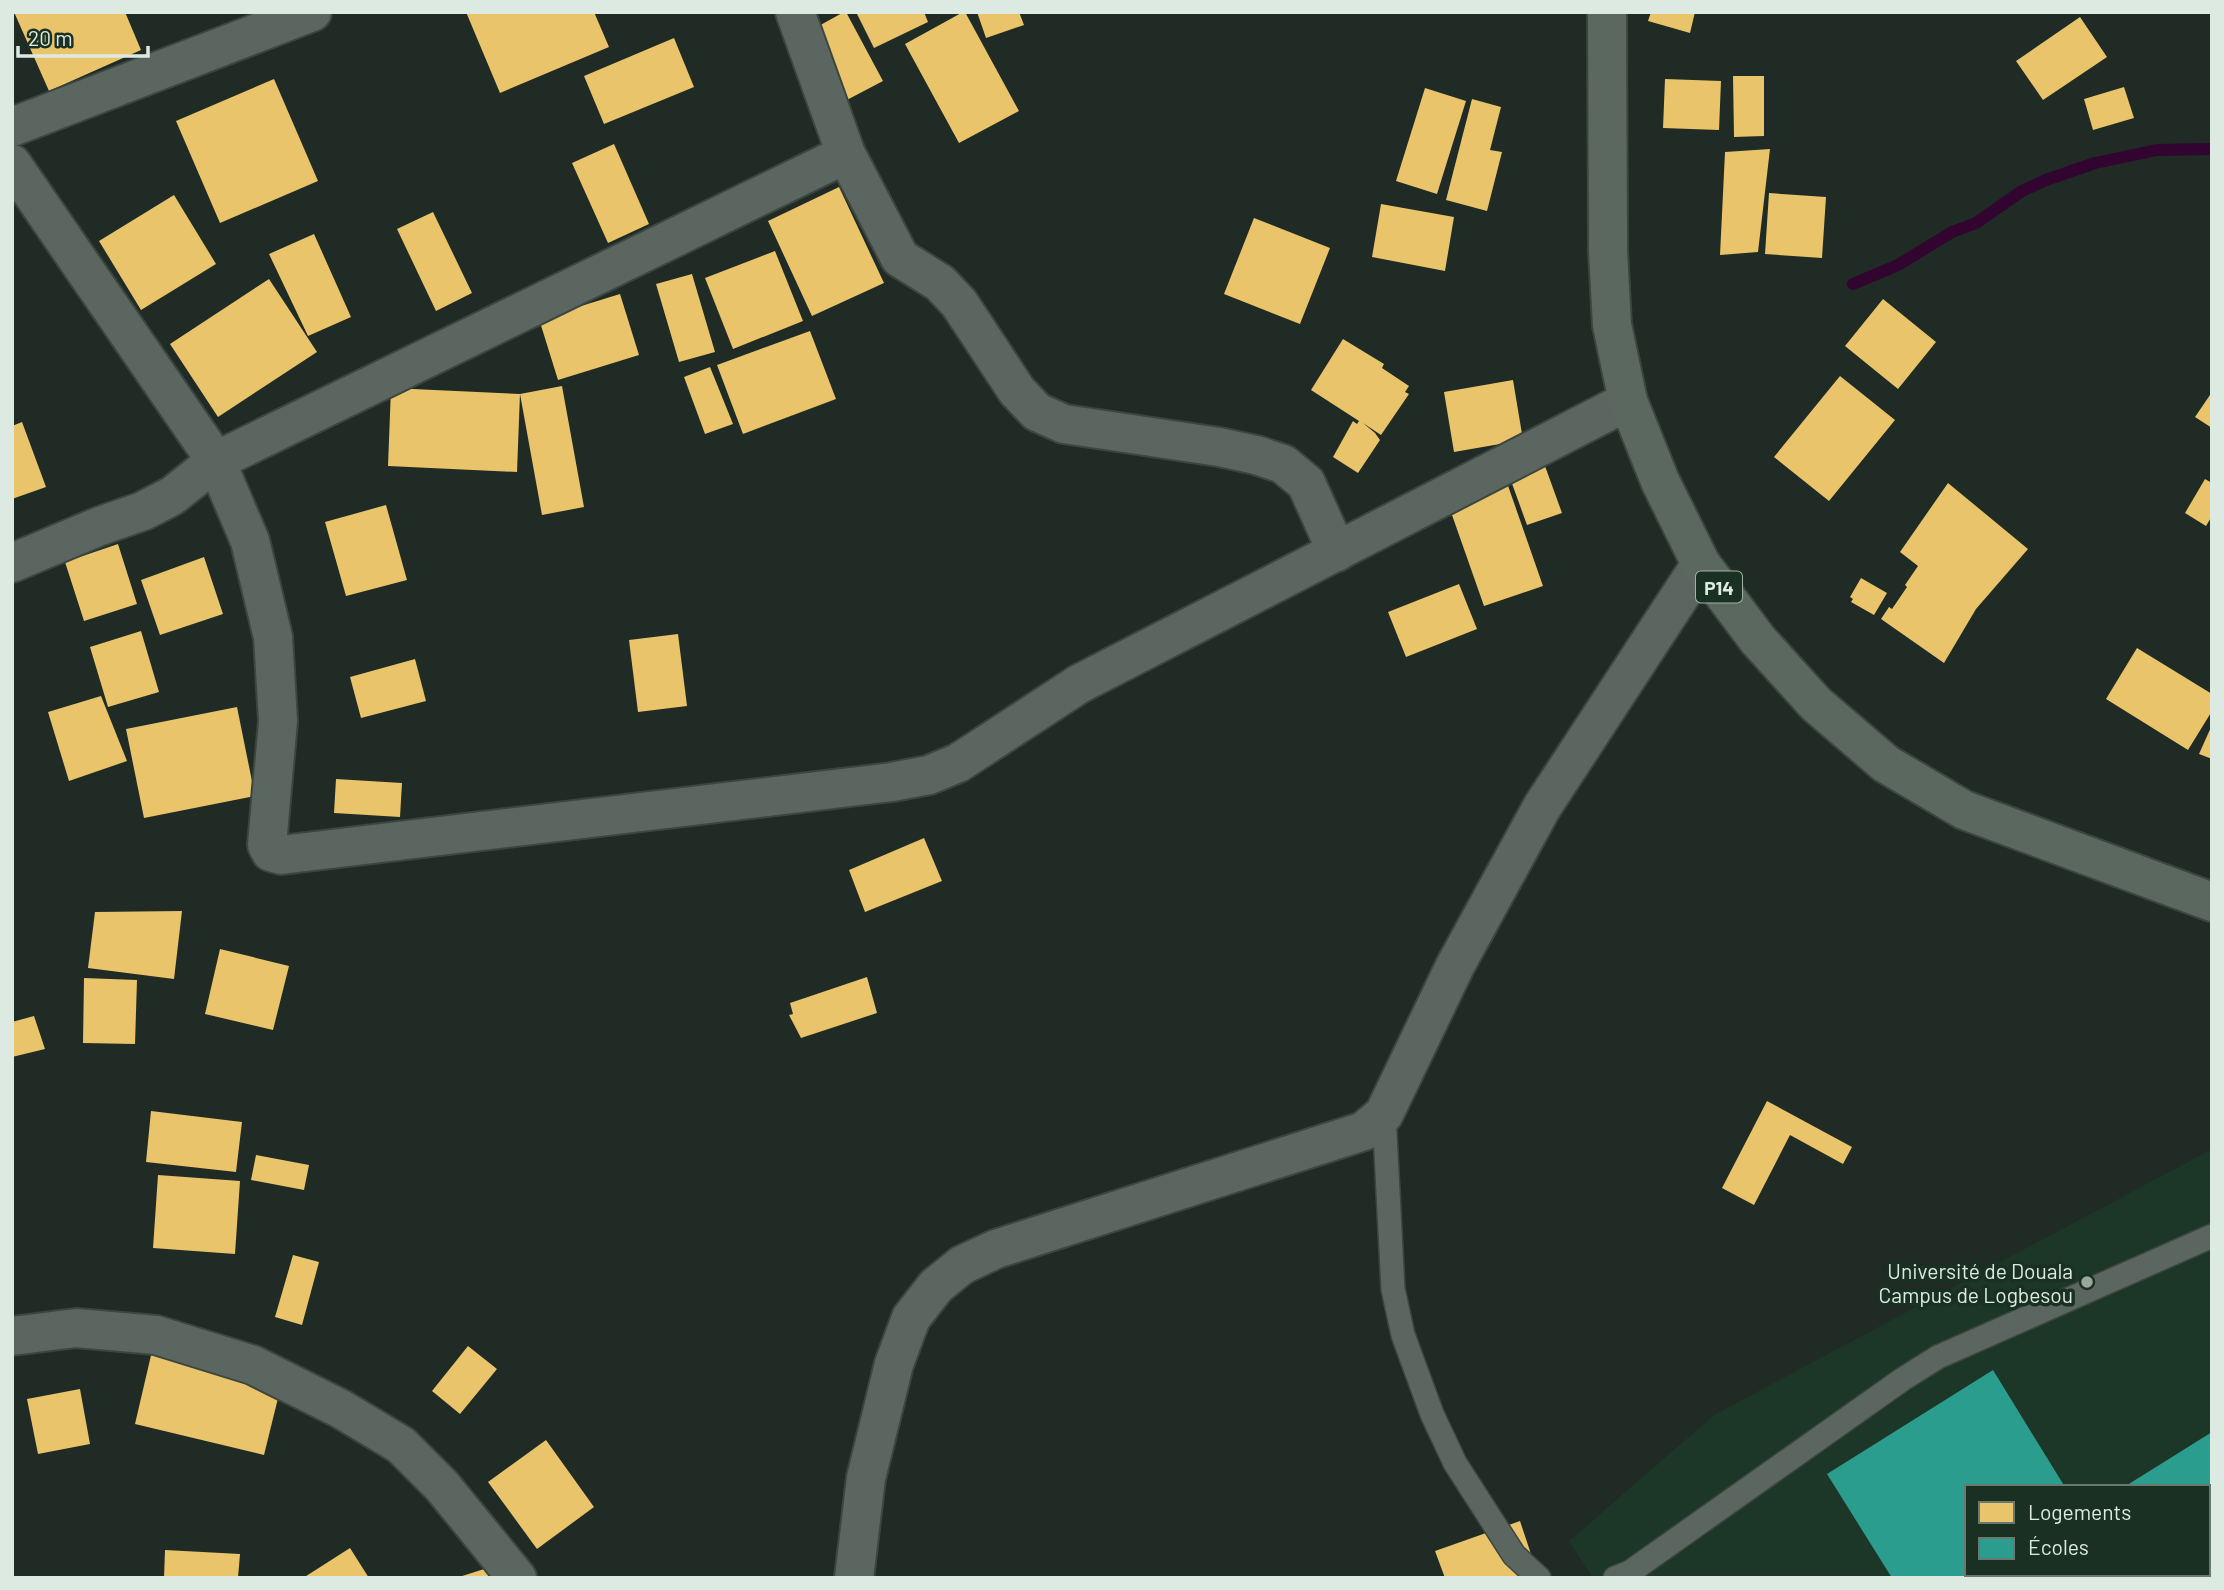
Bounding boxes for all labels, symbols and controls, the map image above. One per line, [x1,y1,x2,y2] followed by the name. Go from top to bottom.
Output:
[18,14,147,58] scale bar
[28,25,73,50] text: 20 m
[1696,572,1742,602] road number: P14
[1879,1258,2073,1307] place label: Université de Douala Campus de Logbesou
[2079,1274,2095,1290] marker: Université de Douala Campus de Logbesou
[1965,1485,2210,1576] legend
[2028,1499,2131,1524] text: Logements
[2028,1534,2089,1559] text: Écoles

